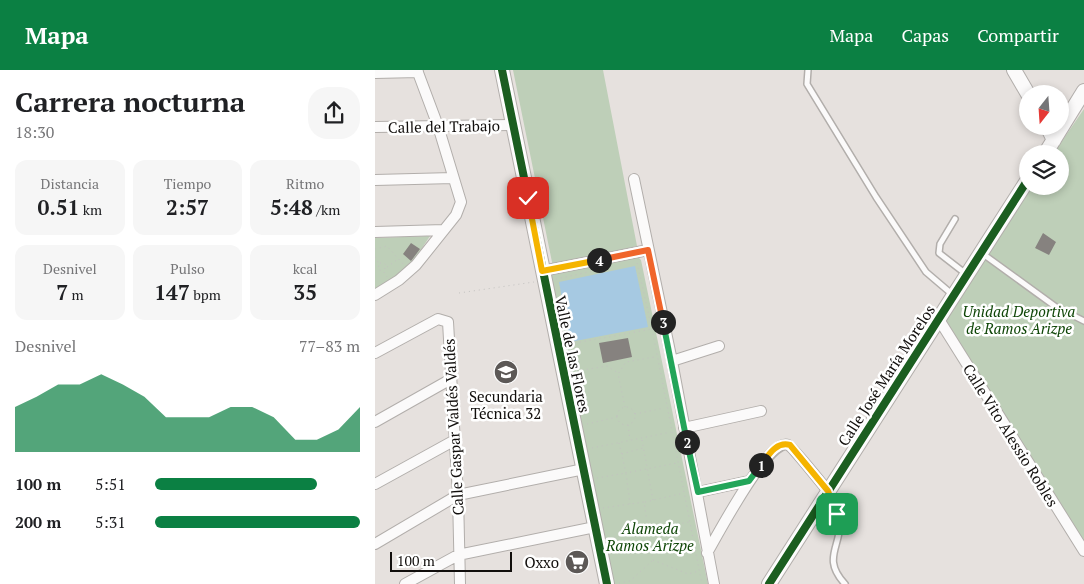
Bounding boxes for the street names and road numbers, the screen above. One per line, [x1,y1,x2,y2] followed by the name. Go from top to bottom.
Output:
[388,115,500,137] street label: Calle del Trabajo
[551,294,595,414] street label: Valle de las Flores
[833,301,939,449] street label: Calle José María Morelos
[438,338,468,516] street label: Calle Gaspar Valdés Valdés
[959,360,1063,510] street label: Calle Vito Alessio Robles

